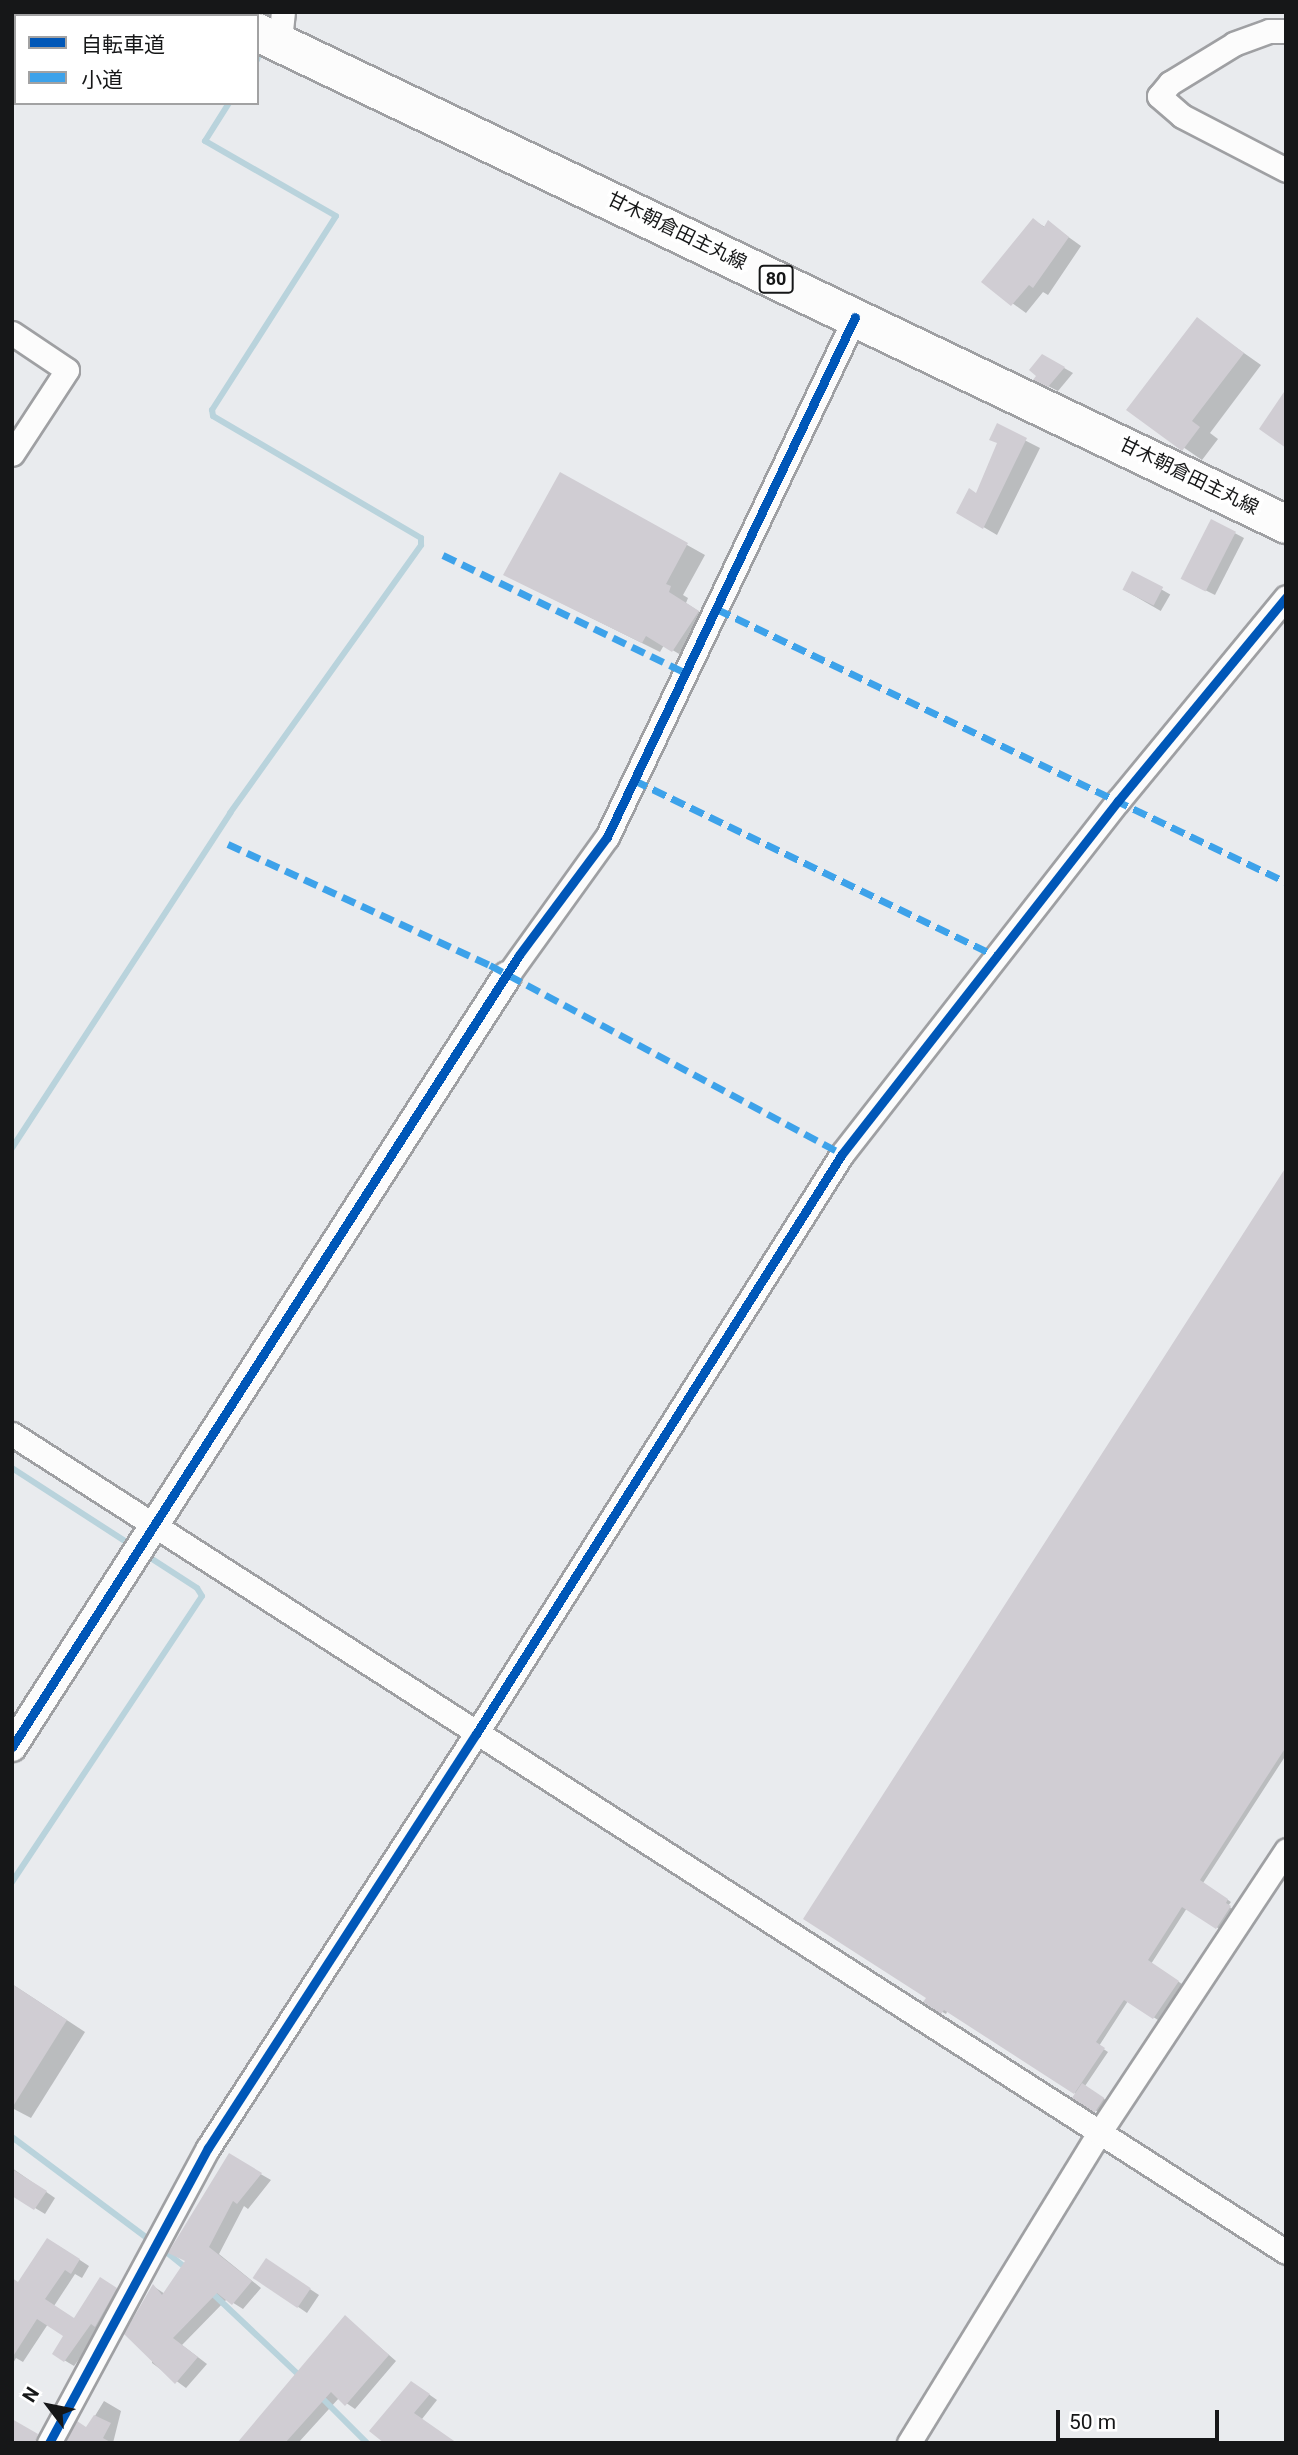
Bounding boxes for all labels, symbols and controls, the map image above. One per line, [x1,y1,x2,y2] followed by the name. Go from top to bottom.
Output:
[14,14,259,105] legend
[81,33,165,57] text: 自転車道
[81,68,123,92] text: 小道
[604,187,750,275] street label: 甘木朝倉田主丸線
[758,264,794,293] road number: 80
[1116,432,1262,520] street label: 甘木朝倉田主丸線
[14,2371,84,2441] north arrow
[17,2383,44,2406] text: N
[1060,2396,1223,2440] scale bar
[1069,2410,1116,2434] text: 50 m

